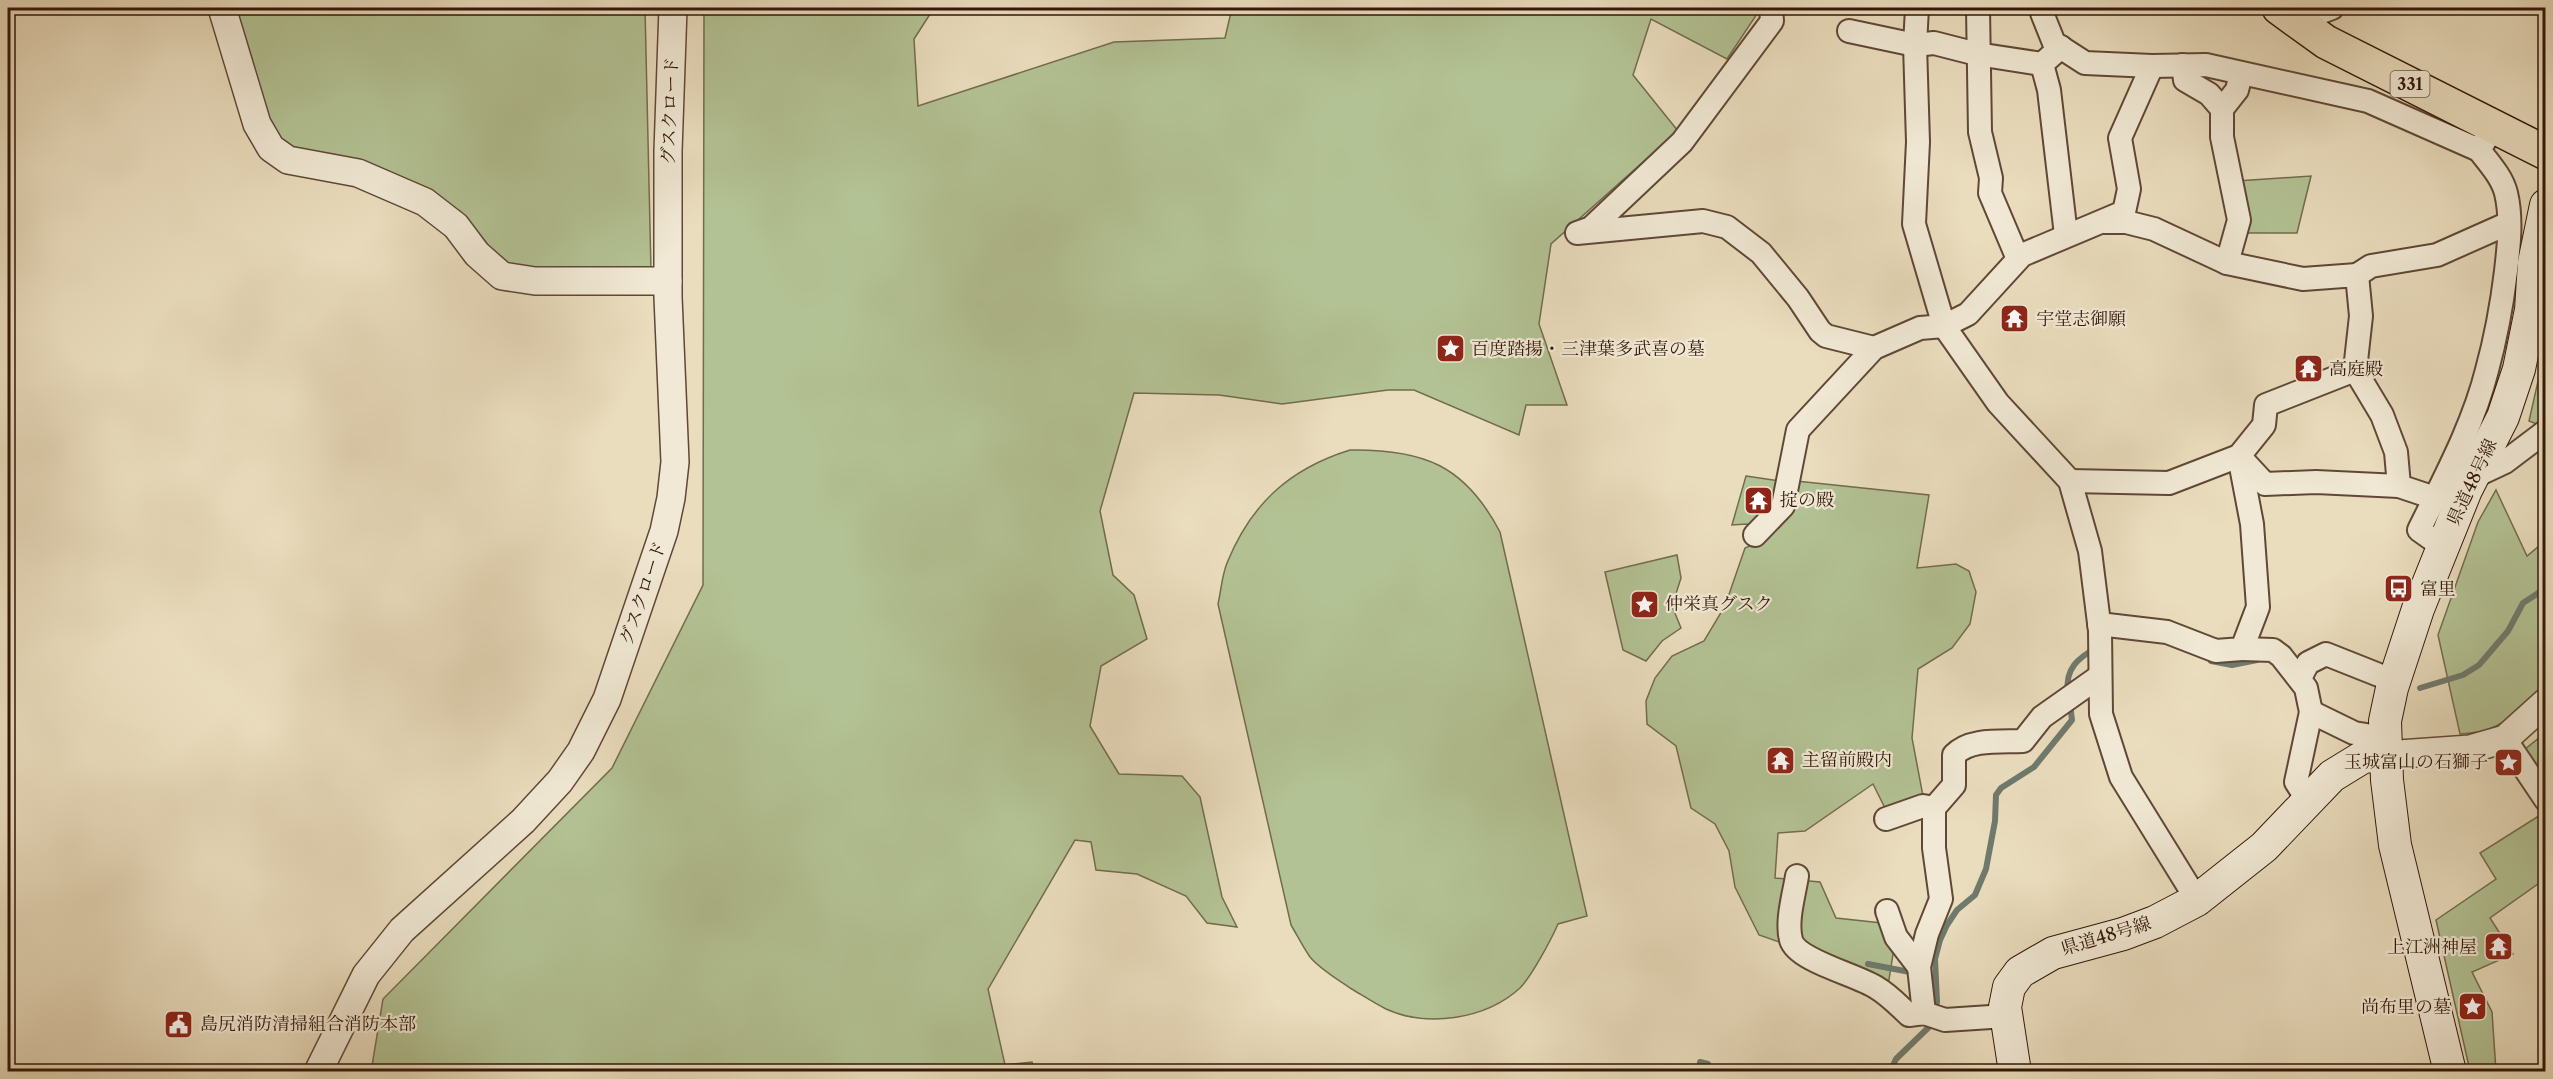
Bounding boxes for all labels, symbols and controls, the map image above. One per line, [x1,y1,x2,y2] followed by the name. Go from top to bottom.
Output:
[657,57,683,165] street label: グスクロード
[2390,71,2430,97] road number: 331
[1999,303,2031,335] temple icon: 宇堂志御願
[2036,308,2126,330] place label: 宇堂志御願
[1434,333,1466,365] place icon: 百度踏揚・三津葉多武喜の墓
[1471,338,1705,360] place label: 百度踏揚・三津葉多武喜の墓
[2292,353,2324,385] temple icon: 高庭殿
[2329,358,2383,380] place label: 高庭殿
[2442,435,2502,529] street label: 県道48号線
[1743,484,1775,516] temple icon: 掟の殿
[1780,489,1834,511] place label: 掟の殿
[615,538,671,648] street label: グスクロード
[2383,573,2415,605] bus stop icon: 富里
[2420,578,2456,600] place label: 富里
[1628,588,1660,620] place icon: 仲栄真グスク
[1665,593,1773,615] place label: 仲栄真グスク
[1765,744,1797,776] temple icon: 主留前殿内
[2493,746,2525,778] place icon: 玉城富山の石獅子
[1802,749,1892,771] place label: 主留前殿内
[2344,751,2488,773] place label: 玉城富山の石獅子
[2058,912,2154,960] street label: 県道48号線
[2482,931,2514,963] temple icon: 上江洲神屋
[2387,936,2477,958] place label: 上江洲神屋
[2456,991,2488,1023] place icon: 尚布里の墓
[2361,996,2451,1018] place label: 尚布里の墓
[163,1008,195,1040] public building icon: 島尻消防清掃組合消防本部
[200,1013,416,1035] place label: 島尻消防清掃組合消防本部

